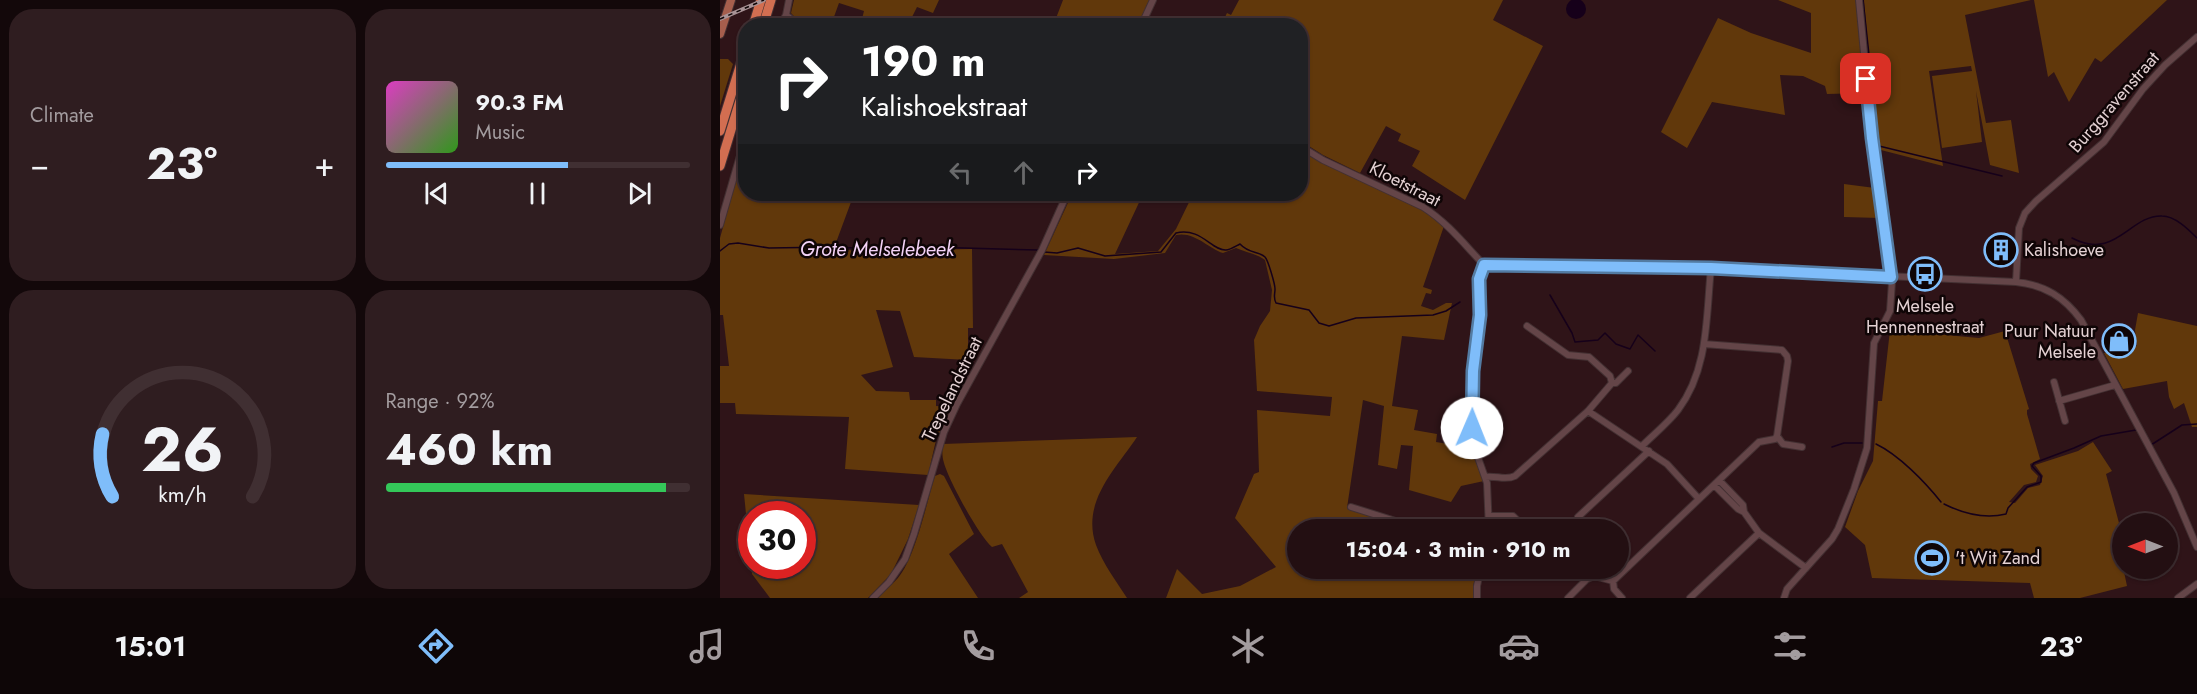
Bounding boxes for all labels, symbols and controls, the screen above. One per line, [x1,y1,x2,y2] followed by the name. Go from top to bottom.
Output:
[861,31,985,92] text: 190 m
[762,42,840,120] icon: right
[2063,45,2166,158] street label: Burggravenstraat
[1840,53,1891,104] pin
[1849,62,1882,95] icon: arrive
[476,86,564,118] text: 90.3 FM
[861,87,1027,126] text: Kalishoekstraat
[30,101,94,130] text: Climate
[476,118,525,147] text: Music
[146,131,217,196] text: 23°
[30,141,49,188] text: −
[314,141,335,188] text: +
[1365,155,1446,213] street label: Kloetstraat
[944,156,977,189] icon: left
[1007,156,1040,189] icon: ahead
[1070,156,1103,189] icon: right
[420,177,453,210] icon: previous
[521,177,554,210] icon: pause
[623,177,656,210] icon: next
[1983,232,2019,268] building icon: Kalishoeve
[800,235,956,264] water label: Grote Melselebeek
[2024,237,2104,263] place label: Kalishoeve
[1907,256,1943,292] bus stop icon: Melsele Hennennestraat
[1866,293,1985,340] place label: Melsele Hennennestraat
[2004,318,2097,365] place label: Puur Natuur Melsele
[2101,323,2137,359] shop icon: Puur Natuur Melsele
[915,332,989,446] street label: Trepelandstraat
[386,387,494,416] text: Range · 92%
[1440,396,1504,460] position arrow
[141,404,224,494] text: 26
[386,417,553,482] text: 460 km
[158,479,206,510] text: km/h
[738,501,816,579] speed limit sign: 30
[2112,513,2178,579] north arrow
[2112,513,2178,579] map controls
[1345,533,1571,565] text: 15:04 · 3 min · 910 m
[1914,540,1950,576] sports icon: 't Wit Zand
[1955,545,2040,571] place label: 't Wit Zand
[415,625,457,667] icon: directions
[686,625,728,667] icon: music
[957,625,999,667] icon: phone
[1227,625,1269,667] icon: climate
[1498,625,1540,667] icon: car
[1769,625,1811,667] icon: filters
[114,627,186,666] text: 15:01
[2040,627,2083,666] text: 23°

